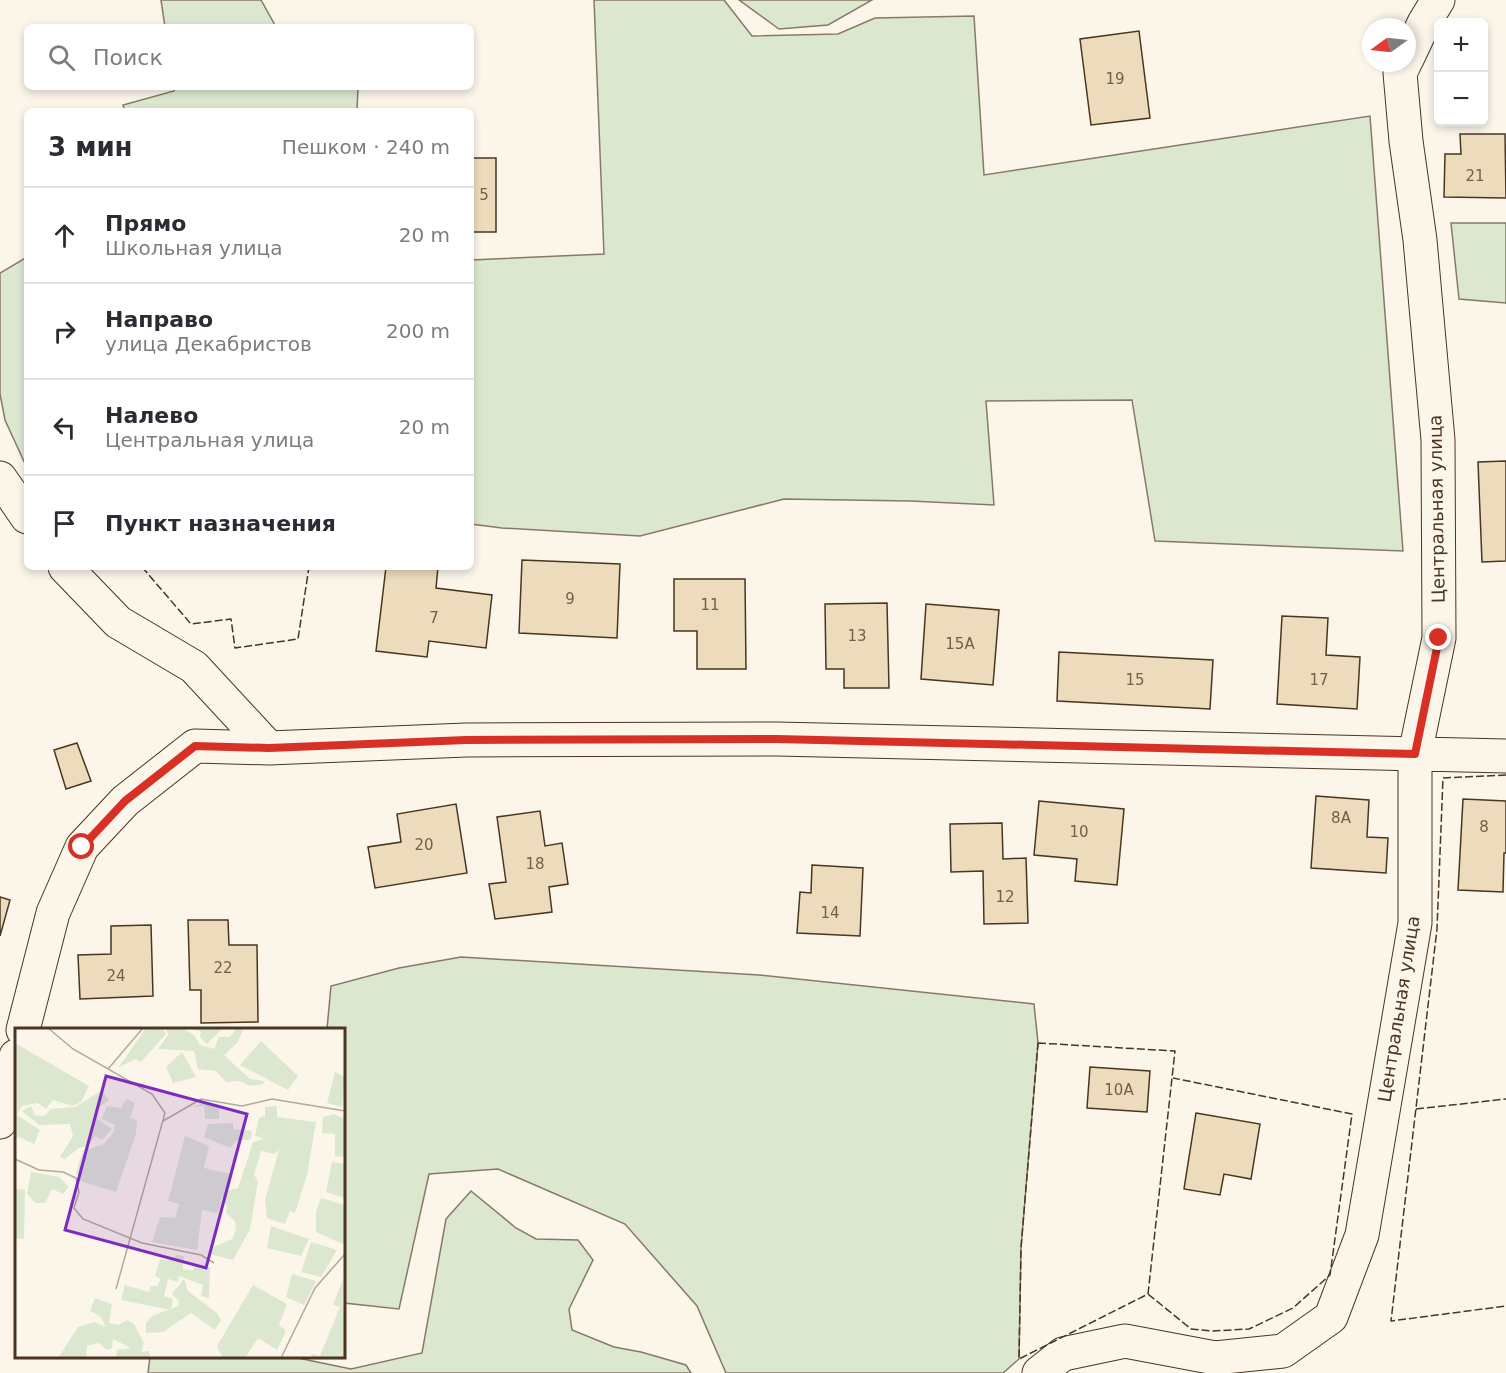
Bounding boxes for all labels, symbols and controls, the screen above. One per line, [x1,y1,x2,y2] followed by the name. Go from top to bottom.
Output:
[1362,18,1416,72] north arrow
[1434,18,1488,126] map controls
[1434,18,1488,72] button: +
[24,24,474,90] search box
[45,41,78,74] icon: search
[93,45,163,70] text: Поиск
[1105,70,1125,88] house number: 19
[1434,72,1488,126] button: −
[48,132,133,162] text: 3 мин
[282,135,450,159] text: Пешком · 240 m
[1465,167,1485,185] house number: 21
[479,186,489,204] house number: 5
[105,211,186,236] text: Прямо
[48,219,81,252] icon: ahead
[399,223,450,247] text: 20 m
[105,236,282,260] text: Школьная улица
[105,307,213,332] text: Направо
[48,315,81,348] icon: right
[386,319,450,343] text: 200 m
[105,332,312,356] text: улица Декабристов
[105,403,198,428] text: Налево
[48,411,81,444] icon: left
[399,415,450,439] text: 20 m
[1424,415,1449,603] street label: Центральная улица
[105,428,314,452] text: Центральная улица
[48,507,81,540] icon: arrive
[105,511,336,536] text: Пункт назначения
[565,590,575,608] house number: 9
[700,596,720,614] house number: 11
[429,609,439,627] house number: 7
[1425,624,1451,650] route end
[847,627,867,645] house number: 13
[945,635,975,653] house number: 15А
[1125,671,1145,689] house number: 15
[1309,671,1329,689] house number: 17
[1331,809,1352,827] house number: 8А
[1479,818,1489,836] house number: 8
[1069,823,1089,841] house number: 10
[68,833,94,859] route start
[414,836,434,854] house number: 20
[525,855,545,873] house number: 18
[995,888,1015,906] house number: 12
[820,904,840,922] house number: 14
[1373,914,1424,1104] street label: Центральная улица
[213,959,233,977] house number: 22
[106,967,126,985] house number: 24
[15,1028,345,1358] inset map
[1104,1081,1134,1099] house number: 10А

